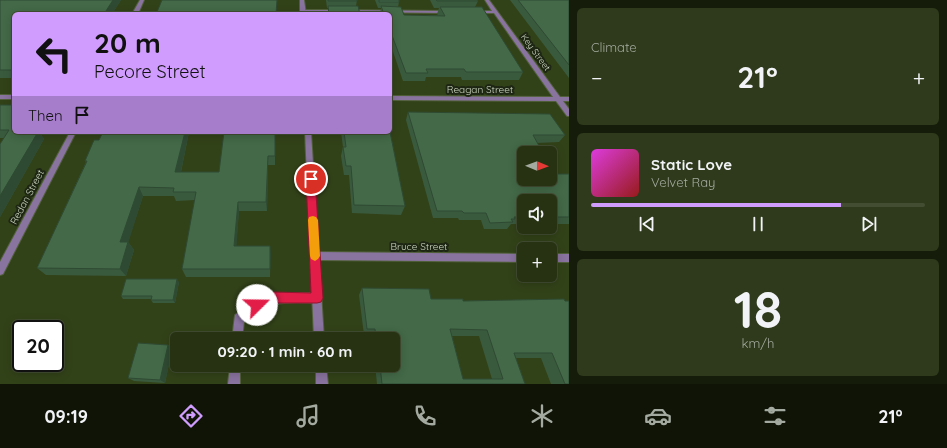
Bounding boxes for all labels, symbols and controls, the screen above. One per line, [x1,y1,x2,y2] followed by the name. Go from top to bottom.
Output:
[94,25,161,60] text: 20 m
[28,28,80,80] icon: left
[519,31,553,73] street label: Key Street
[591,39,637,55] text: Climate
[737,58,778,96] text: 21°
[94,60,206,83] text: Pecore Street
[591,64,602,92] text: −
[913,64,925,92] text: +
[447,83,514,96] street label: Reagan Street
[71,104,93,126] icon: arrive
[28,106,63,125] text: Then
[517,146,557,186] north arrow
[517,146,557,282] map controls
[651,155,732,174] text: Static Love
[294,162,328,196] pin
[7,167,47,227] street label: Redan Street
[300,168,322,190] icon: arrive
[651,174,716,190] text: Velvet Ray
[517,194,557,234] button: sound
[636,213,658,235] icon: previous
[747,213,769,235] icon: pause
[858,213,880,235] icon: next
[391,240,448,253] street label: Bruce Street
[517,242,557,282] button: +
[734,276,782,341] text: 18
[236,284,278,326] position arrow
[12,320,64,372] speed limit sign: 20
[742,335,774,351] text: km/h
[218,342,352,361] text: 09:20 · 1 min · 60 m
[177,402,205,430] icon: directions
[294,402,322,430] icon: music
[411,402,439,430] icon: phone
[528,402,556,430] icon: climate
[644,402,672,430] icon: car
[761,402,789,430] icon: filters
[44,405,88,428] text: 09:19
[878,405,903,428] text: 21°

